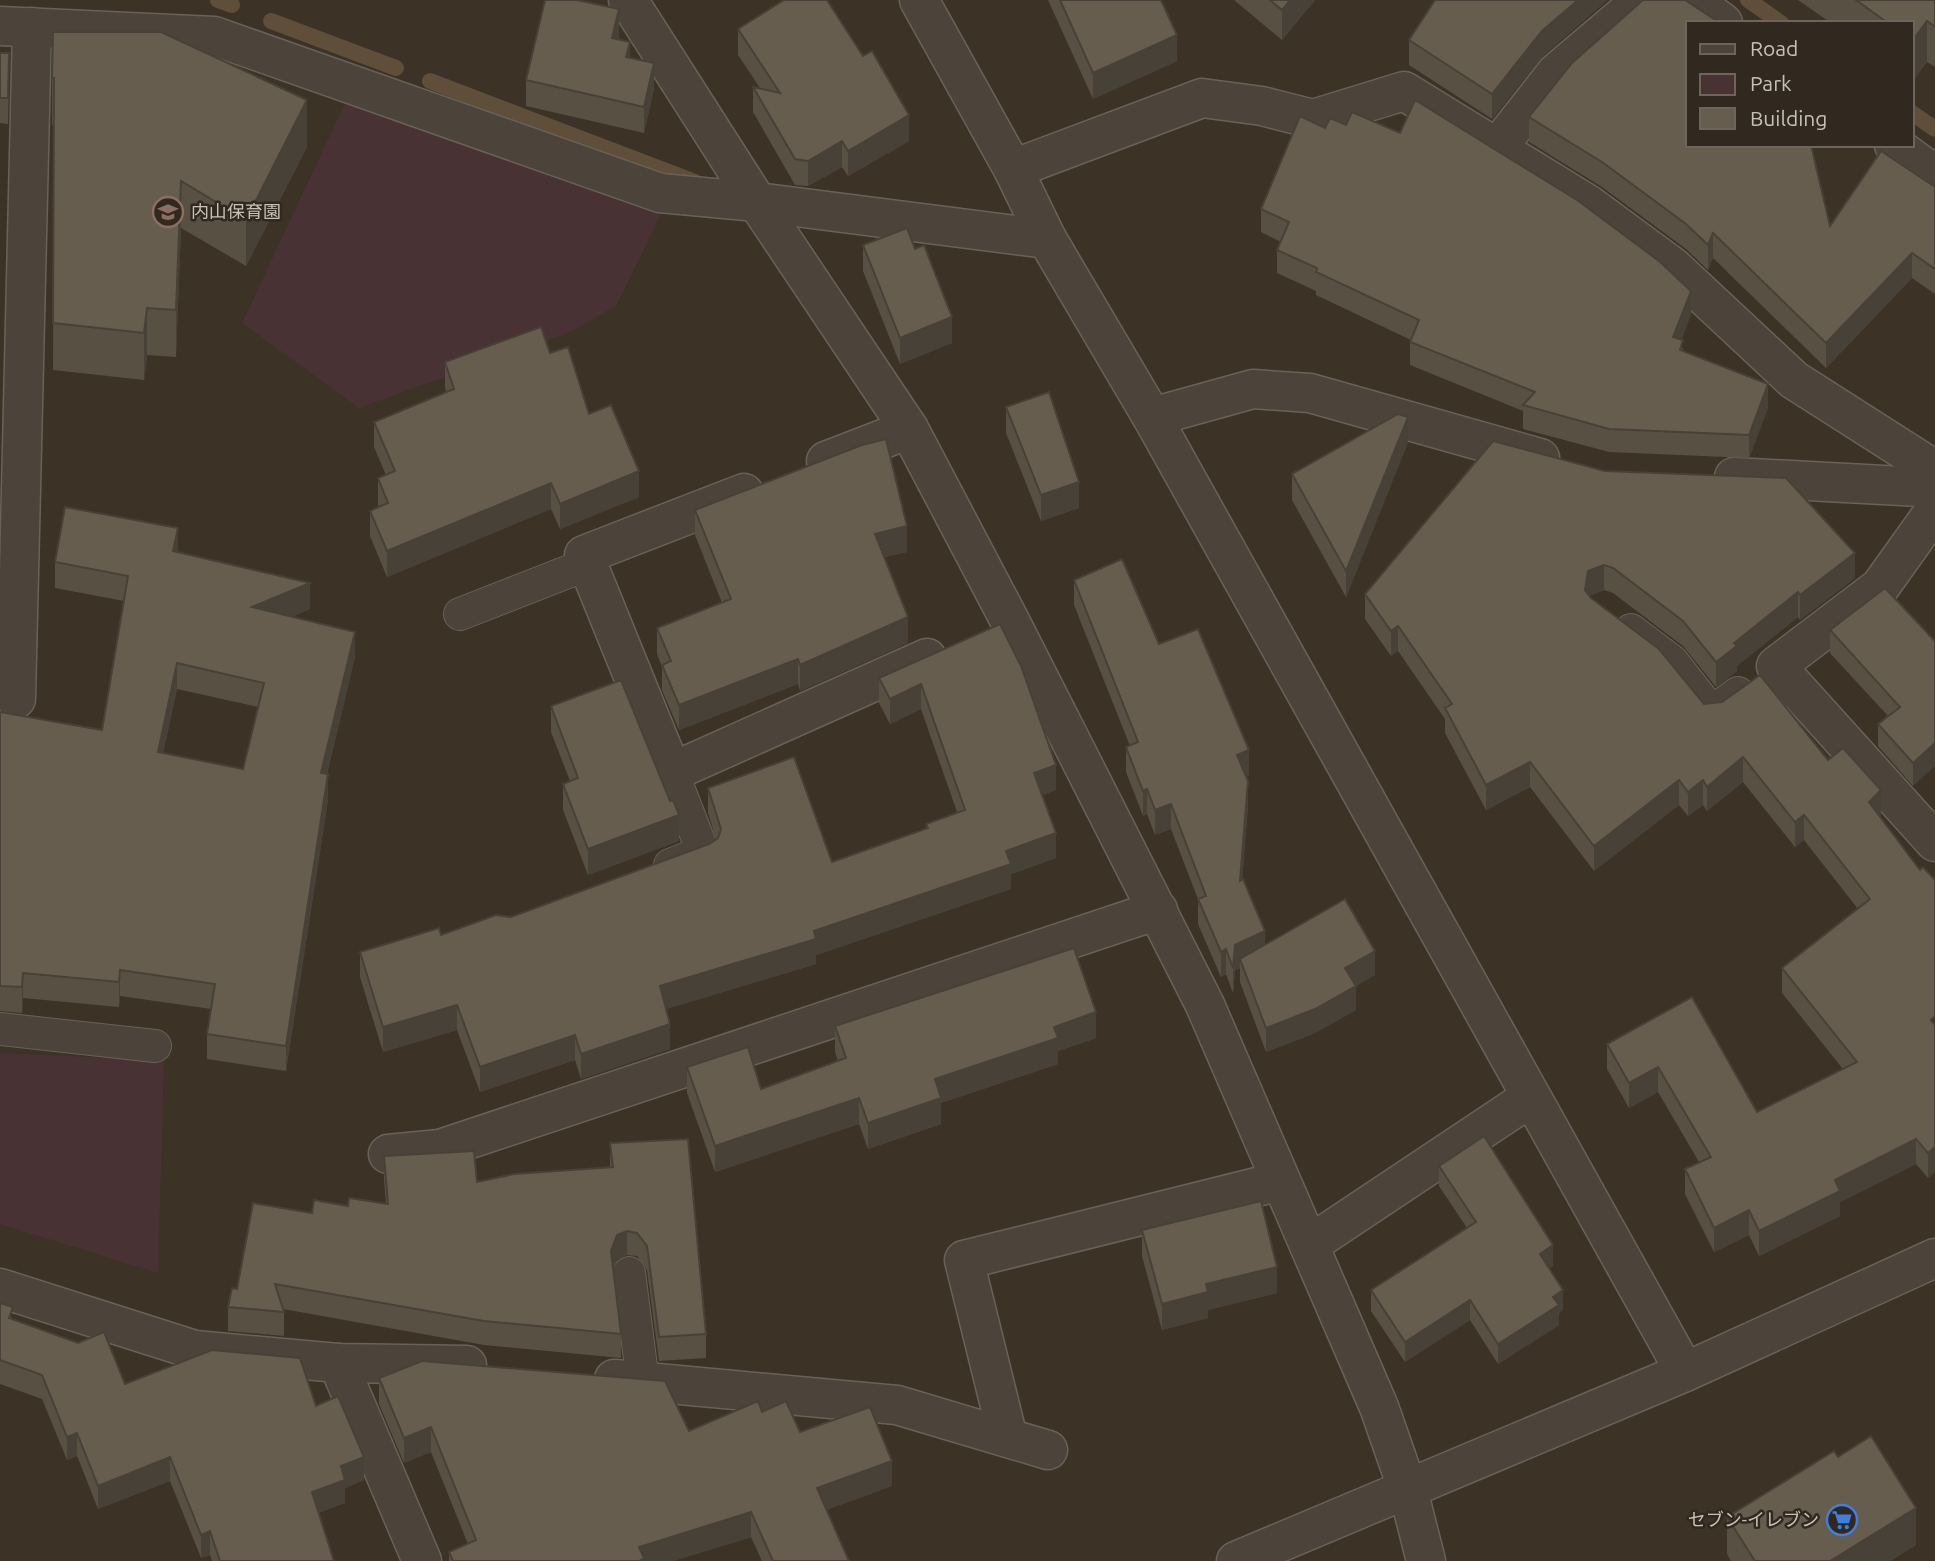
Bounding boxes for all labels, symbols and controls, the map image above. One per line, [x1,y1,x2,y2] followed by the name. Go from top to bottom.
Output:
[1686,21,1914,147] legend
[1750,36,1798,60] text: Road
[1750,71,1792,95] text: Park
[1750,106,1827,130] text: Building
[151,195,185,229] school or university icon: 内山保育園
[191,201,281,221] place label: 内山保育園
[1825,1503,1859,1537] supermarket icon: セブン-イレブン
[1688,1509,1819,1529] place label: セブン-イレブン

